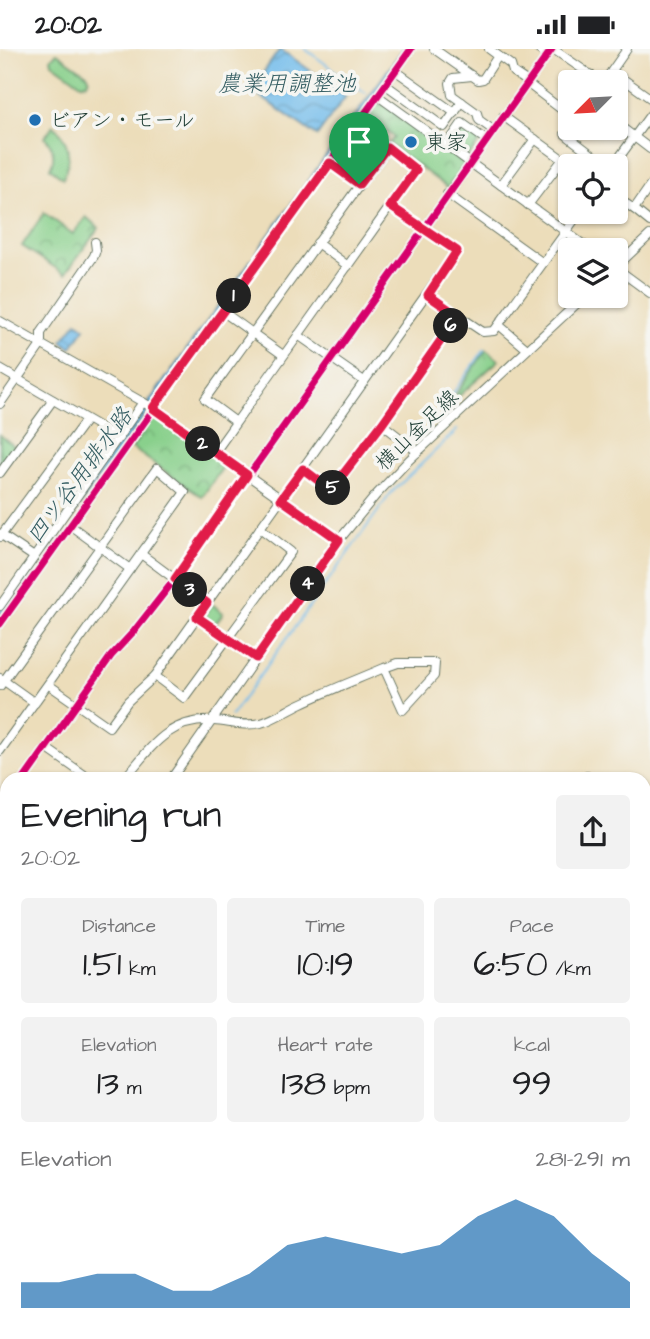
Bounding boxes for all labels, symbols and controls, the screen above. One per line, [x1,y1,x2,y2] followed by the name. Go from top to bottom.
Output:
[35,7,102,43] text: 20:02
[218,68,357,100] water label: 農業用調整池
[558,70,628,140] north arrow
[558,70,628,308] map controls
[49,106,195,135] place label: ビアン・モール
[27,112,43,128] marker: ビアン・モール
[329,112,389,184] pin
[340,123,378,161] icon: arrive
[425,128,467,157] place label: 東家
[403,134,419,150] marker: 東家
[558,154,628,224] button: locate
[558,238,628,308] button: layers
[216,279,252,313] pin: 1
[232,282,235,309] text: 1
[434,309,468,343] pin: 6
[445,312,456,339] text: 6
[369,383,465,477] street label: 横山金足線
[20,400,141,551] water label: 四ツ谷用排水路
[186,427,220,461] pin: 2
[197,430,208,457] text: 2
[316,471,350,506] pin: 5
[326,474,339,501] text: 5
[290,567,326,601] pin: 4
[301,570,314,597] text: 4
[172,573,208,607] pin: 3
[185,576,194,603] text: 3
[21,790,222,842] text: Evening run
[556,795,630,869] button: share
[21,842,80,874] text: 20:02
[82,913,156,940] text: Distance
[306,913,345,940] text: Time
[510,913,554,940] text: Pace
[83,940,121,989] text: 1.51
[297,940,354,989] text: 10:19
[473,940,548,989] text: 6:50
[121,956,156,983] text: km
[548,956,591,983] text: /km
[82,1032,157,1059] text: Elevation
[278,1032,373,1059] text: Heart rate
[514,1032,550,1059] text: kcal
[97,1059,119,1108] text: 13
[281,1059,326,1108] text: 138
[512,1059,552,1108] text: 99
[119,1075,142,1102] text: m
[326,1075,370,1102] text: bpm
[21,1143,112,1175] text: Elevation
[536,1143,630,1175] text: 281–291 m

